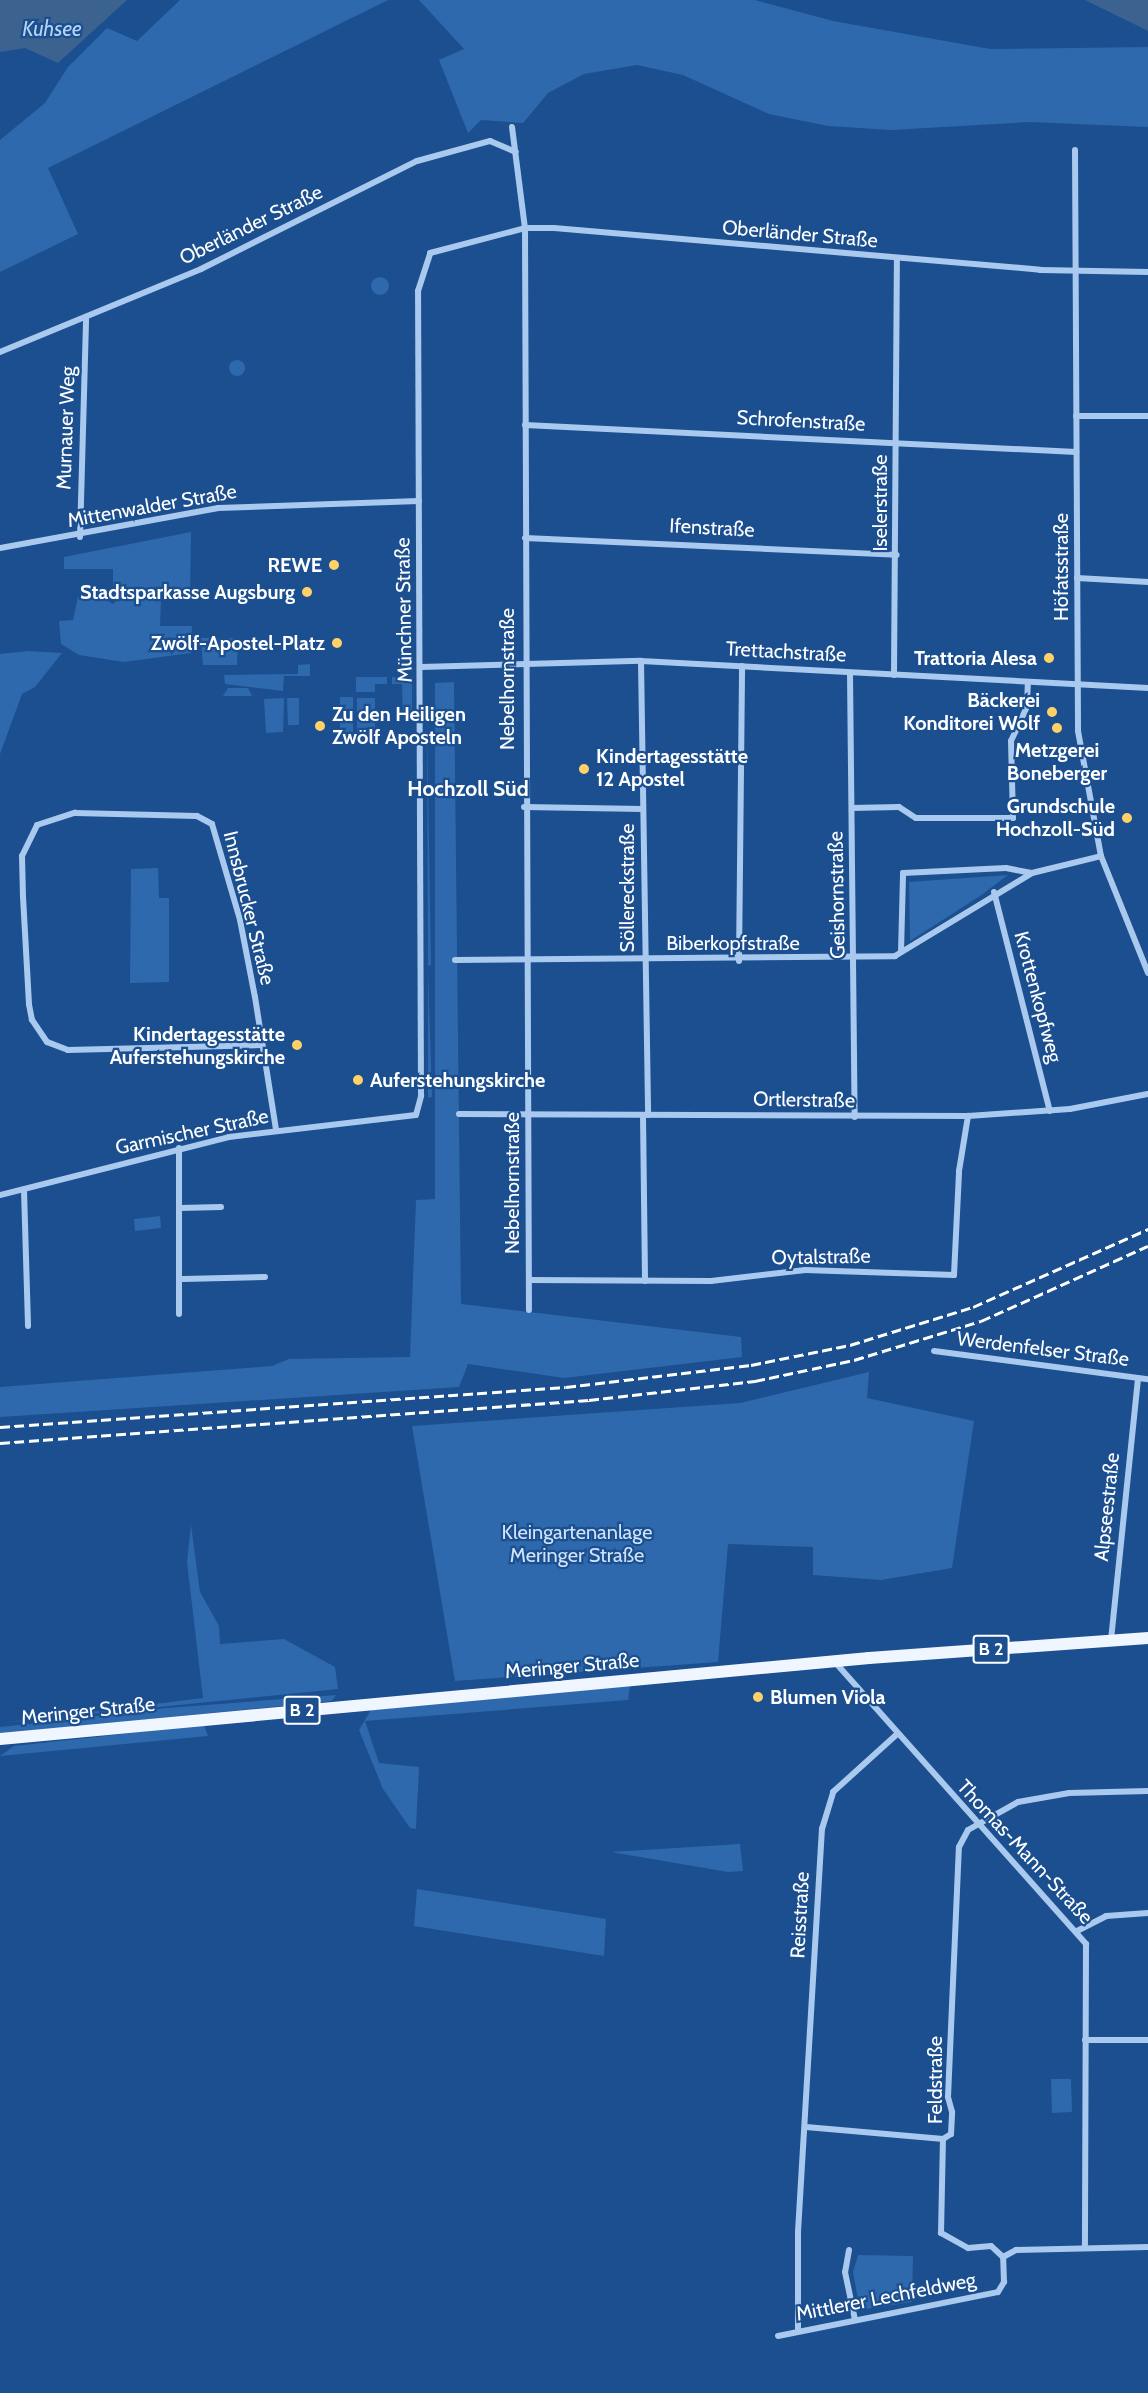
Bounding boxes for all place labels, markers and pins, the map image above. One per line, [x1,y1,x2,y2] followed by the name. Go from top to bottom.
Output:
[268,553,322,577] place label: REWE
[327,558,341,572] marker: REWE
[80,580,295,604] place label: Stadtsparkasse Augsburg
[300,585,314,599] marker: Stadtsparkasse Augsburg
[151,631,325,655] place label: Zwölf-Apostel-Platz
[330,636,344,650] marker: Zwölf-Apostel-Platz
[914,646,1037,670] place label: Trattoria Alesa
[1042,651,1056,665] marker: Trattoria Alesa
[903,688,1040,735] place label: Bäckerei Konditorei Wolf
[332,702,466,749] place label: Zu den Heiligen Zwölf Aposteln
[1045,705,1059,719] marker: Bäckerei Konditorei Wolf
[313,719,327,733] marker: Zu den Heiligen Zwölf Aposteln
[1050,721,1064,735] marker: Metzgerei Boneberger
[1007,738,1107,785] place label: Metzgerei Boneberger
[596,745,748,792] place label: Kindertagesstätte 12 Apostel
[577,762,591,776] marker: Kindertagesstätte 12 Apostel
[996,795,1115,842] place label: Grundschule Hochzoll-Süd
[1120,811,1134,825] marker: Grundschule Hochzoll-Süd
[110,1022,285,1069] place label: Kindertagesstätte Auferstehungskirche
[290,1038,304,1052] marker: Kindertagesstätte Auferstehungskirche
[370,1068,545,1092] place label: Auferstehungskirche
[351,1073,365,1087] marker: Auferstehungskirche
[770,1685,886,1709] place label: Blumen Viola
[751,1690,765,1704] marker: Blumen Viola

